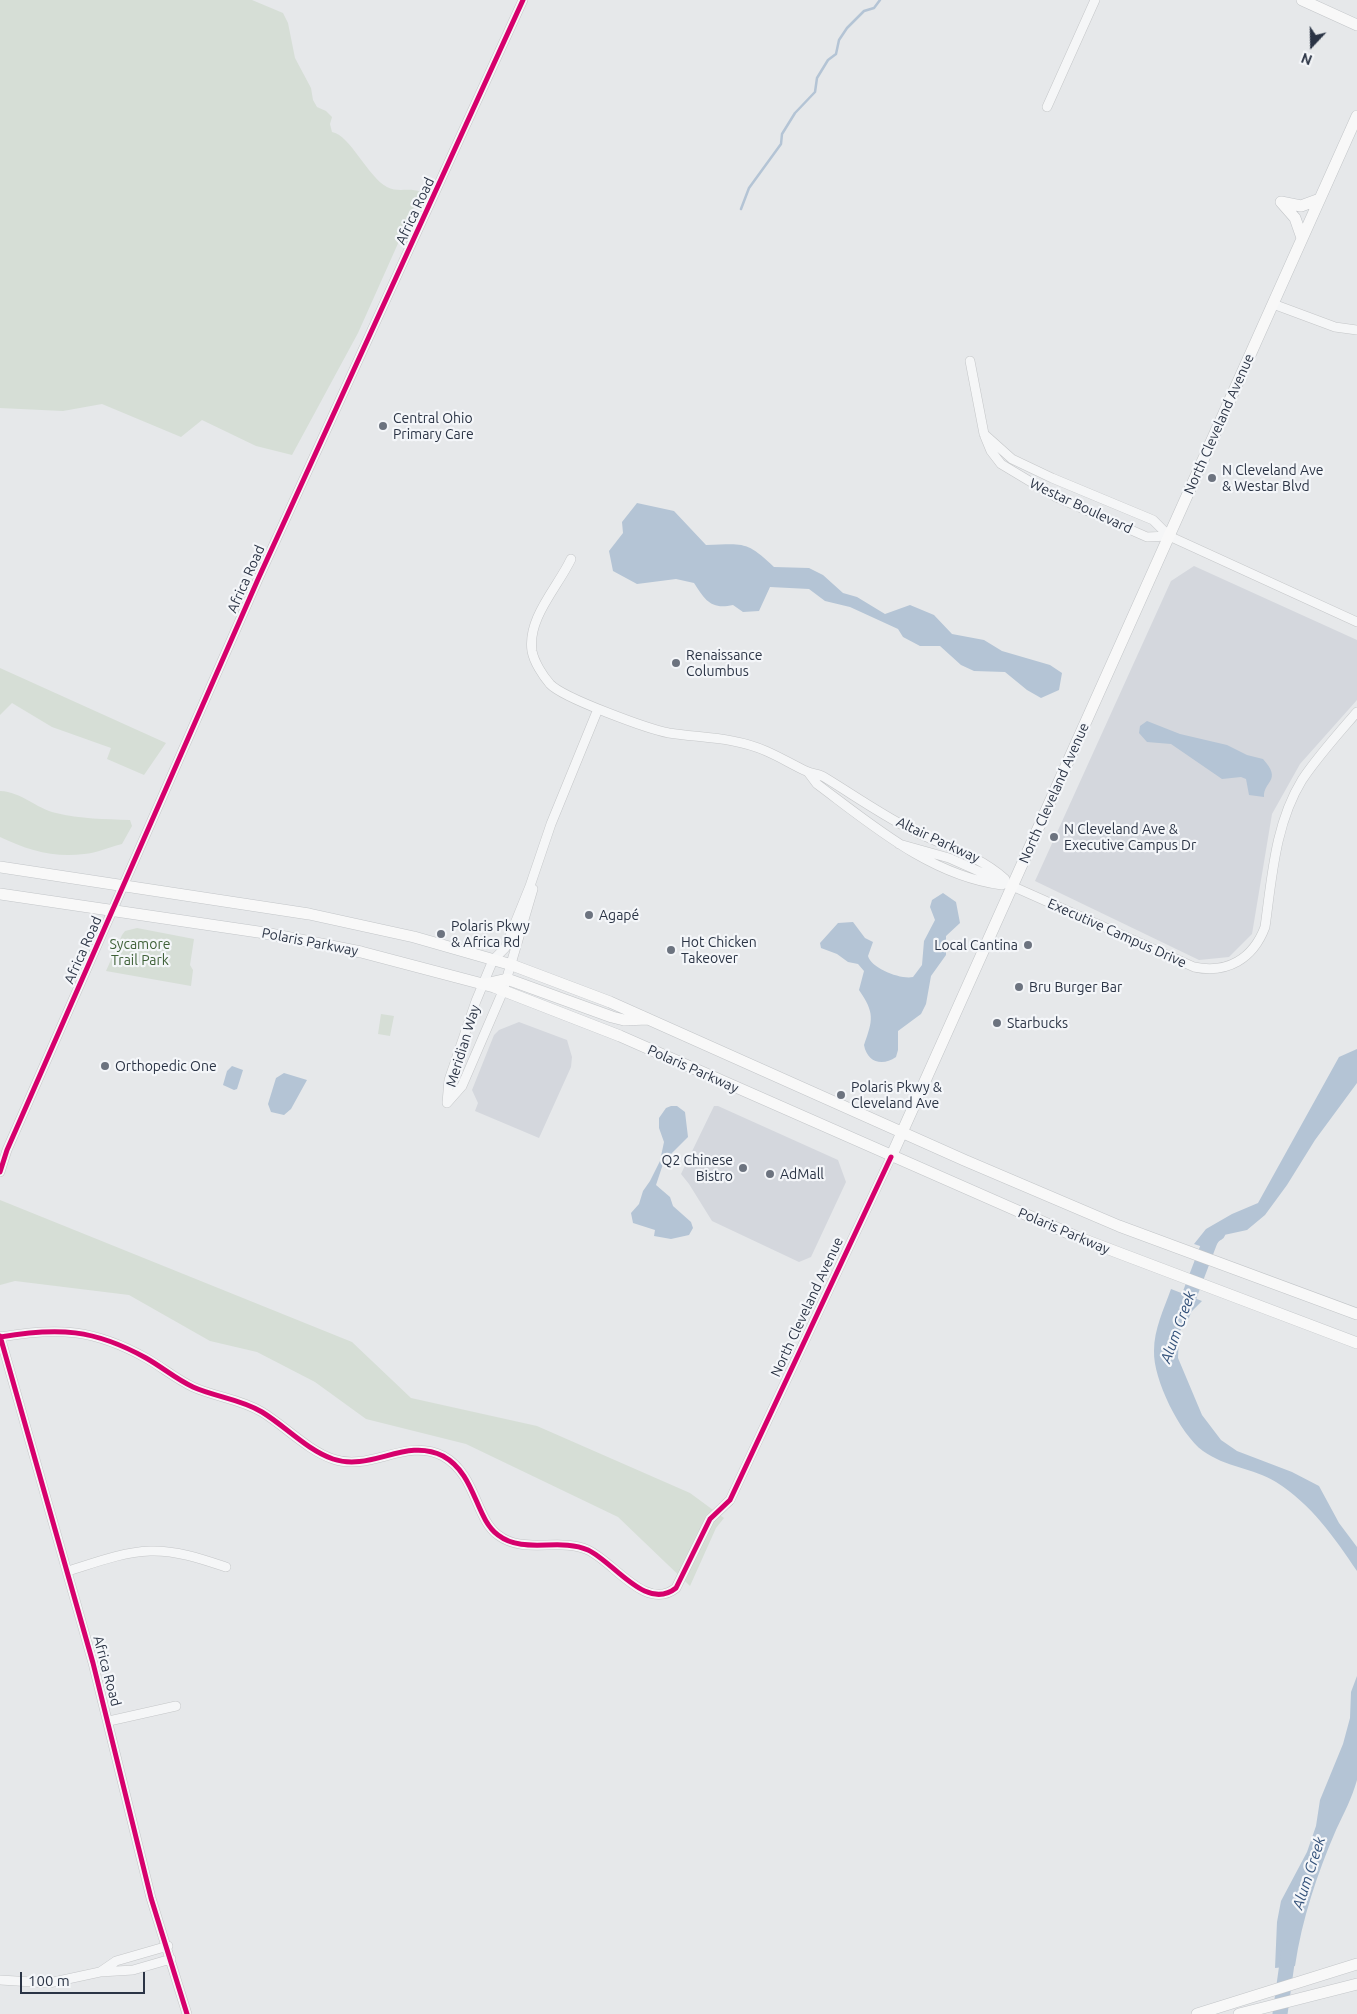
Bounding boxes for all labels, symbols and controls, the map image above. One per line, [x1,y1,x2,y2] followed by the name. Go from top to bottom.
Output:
[1287,20,1337,70] north arrow
[1299,50,1314,68] text: N
[392,175,438,247] street label: Africa Road
[1180,351,1258,497] street label: North Cleveland Avenue
[393,410,474,442] place label: Central Ohio Primary Care
[377,420,389,432] marker: Central Ohio Primary Care
[1222,462,1323,494] place label: N Cleveland Ave & Westar Blvd
[1206,472,1218,484] marker: N Cleveland Ave & Westar Blvd
[1027,475,1135,537] street label: Westar Boulevard
[224,543,268,615] street label: Africa Road
[686,647,763,680] place label: Renaissance Columbus
[670,657,682,669] marker: Renaissance Columbus
[1015,720,1093,866] street label: North Cleveland Avenue
[894,813,982,867] street label: Altair Parkway
[1064,821,1196,854] place label: N Cleveland Ave & Executive Campus Dr
[1048,831,1060,843] marker: N Cleveland Ave & Executive Campus Dr
[1045,895,1189,971] street label: Executive Campus Drive
[599,907,639,923] place label: Agapé
[583,909,595,921] marker: Agapé
[61,914,105,986] street label: Africa Road
[451,918,530,950] place label: Polaris Pkwy & Africa Rd
[260,924,360,960] street label: Polaris Parkway
[435,928,447,940] marker: Polaris Pkwy & Africa Rd
[681,934,757,966] place label: Hot Chicken Takeover
[110,936,170,969] park label: Sycamore Trail Park
[934,937,1018,953] place label: Local Cantina
[1022,939,1034,951] marker: Local Cantina
[665,944,677,956] marker: Hot Chicken Takeover
[1029,979,1122,995] place label: Bru Burger Bar
[1013,981,1025,993] marker: Bru Burger Bar
[443,1003,483,1089] street label: Meridian Way
[1007,1015,1068,1031] place label: Starbucks
[991,1017,1003,1029] marker: Starbucks
[645,1041,741,1097] street label: Polaris Parkway
[115,1058,217,1074] place label: Orthopedic One
[99,1060,111,1072] marker: Orthopedic One
[851,1079,942,1112] place label: Polaris Pkwy & Cleveland Ave
[835,1089,847,1101] marker: Polaris Pkwy & Cleveland Ave
[662,1152,733,1184] place label: Q2 Chinese Bistro
[737,1162,749,1174] marker: Q2 Chinese Bistro
[780,1166,824,1182] place label: AdMall
[764,1168,776,1180] marker: AdMall
[1016,1204,1112,1258] street label: Polaris Parkway
[767,1235,847,1379] street label: North Cleveland Avenue
[1157,1288,1199,1366] water label: Alum Creek
[90,1634,124,1708] street label: Africa Road
[1289,1834,1329,1912] water label: Alum Creek
[22,1962,148,1994] scale bar
[28,1972,70,1989] text: 100 m

